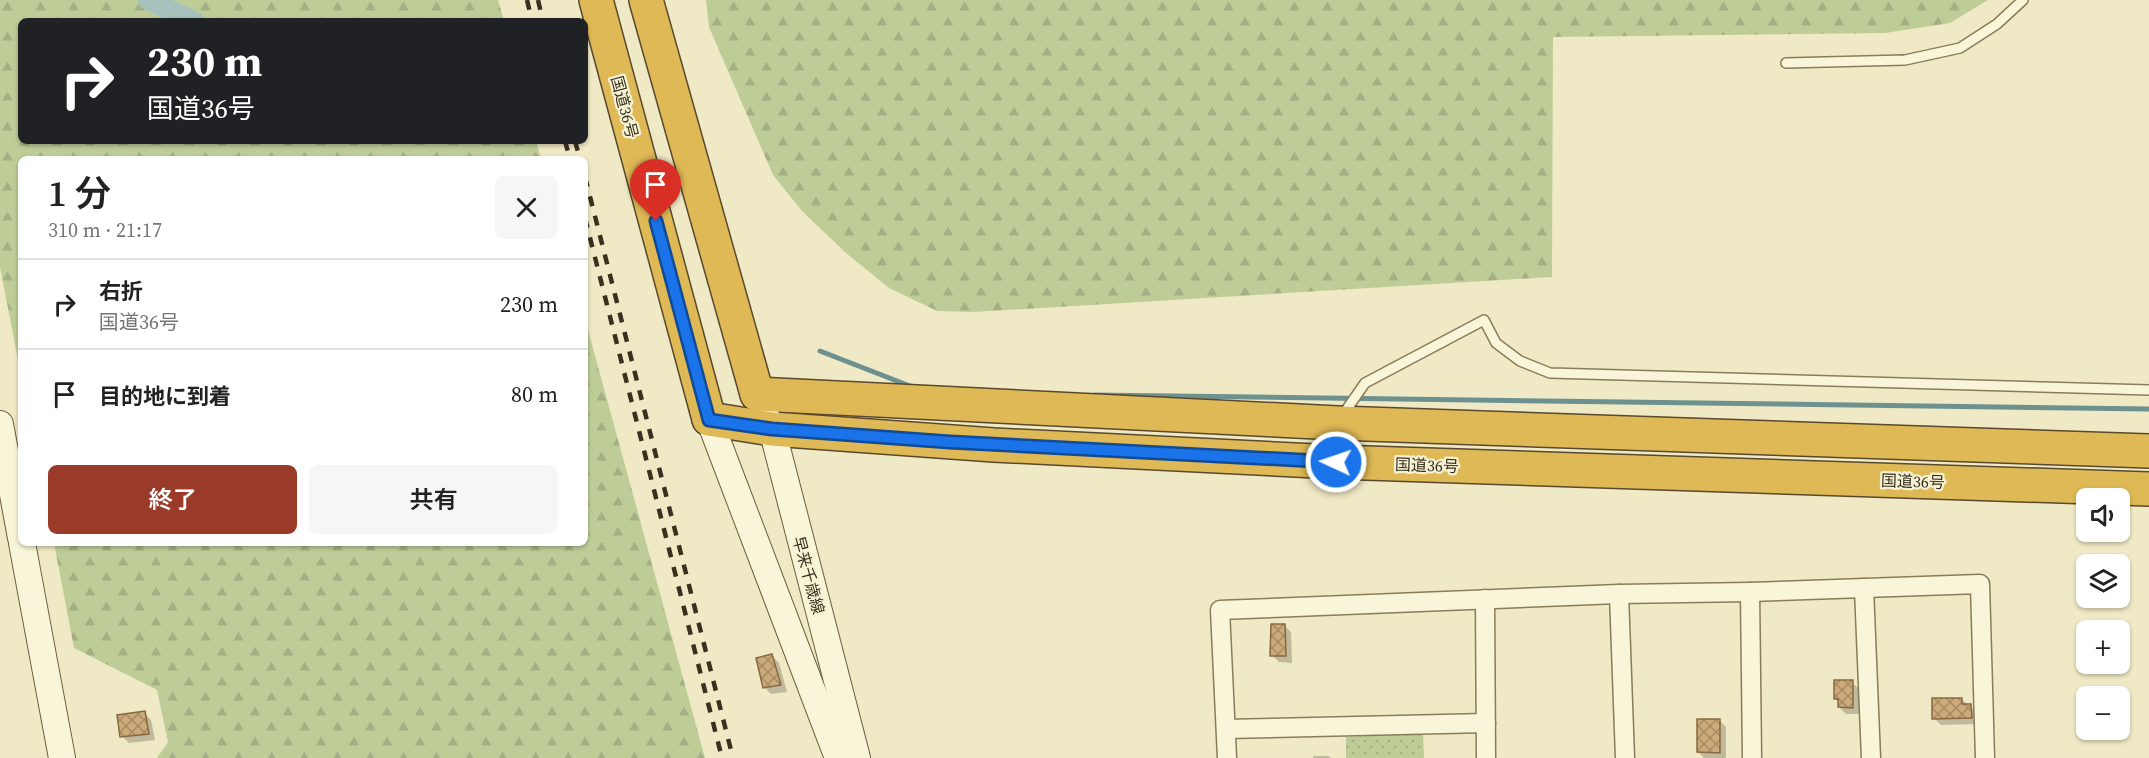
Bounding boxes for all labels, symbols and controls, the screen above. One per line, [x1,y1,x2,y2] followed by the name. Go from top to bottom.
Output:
[147,32,262,90] text: 230 m
[48,42,126,120] icon: right
[606,73,644,141] street label: 国道36号
[147,90,255,127] text: 国道36号
[630,159,681,221] pin
[639,168,672,201] icon: arrive
[48,169,111,218] text: 1 分
[495,176,558,239] button: close
[48,216,162,244] text: 310 m · 21:17
[99,276,143,306] text: 右折
[48,288,81,321] icon: right
[500,289,558,319] text: 230 m
[99,308,179,336] text: 国道36号
[48,378,81,411] icon: arrive
[511,379,558,409] text: 80 m
[99,381,231,411] text: 目的地に到着
[1304,430,1368,494] position arrow
[1395,453,1459,477] street label: 国道36号
[48,465,297,534] button: 終了
[309,465,558,534] button: 共有
[1881,469,1945,493] street label: 国道36号
[2076,488,2130,740] map controls
[2076,488,2130,542] button: sound
[788,534,830,616] street label: 早来千歳線
[2076,554,2130,608] button: layers
[2076,620,2130,674] button: +
[2076,686,2130,740] button: −

